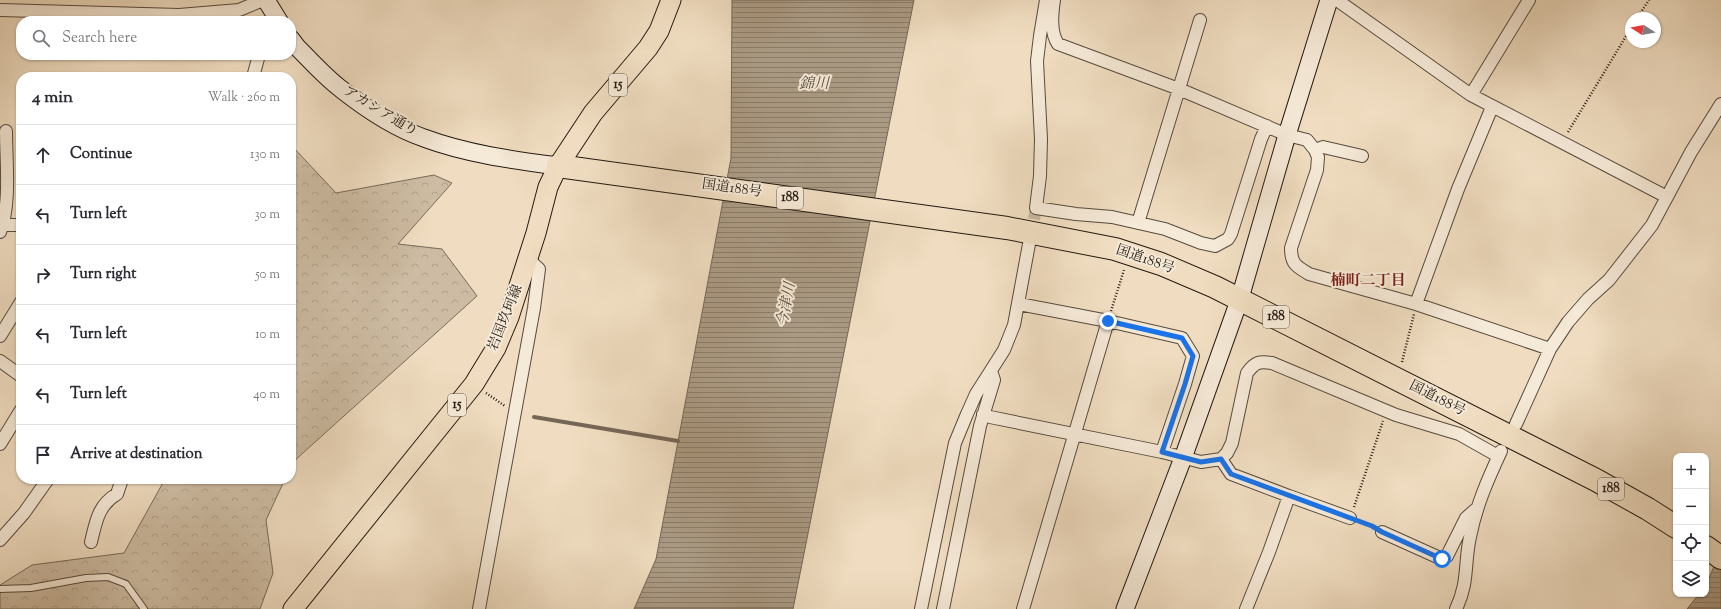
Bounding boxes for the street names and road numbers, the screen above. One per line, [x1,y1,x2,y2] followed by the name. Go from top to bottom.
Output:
[609,74,627,96] road number: 15
[339,82,421,142] street label: アカシア通り
[701,175,763,203] street label: 国道188号
[777,187,803,209] road number: 188
[1113,241,1177,279] street label: 国道188号
[484,282,528,354] street label: 岩国玖珂線
[1263,306,1289,328] road number: 188
[1405,376,1469,422] street label: 国道188号
[448,394,466,416] road number: 15
[1598,478,1624,500] road number: 188

